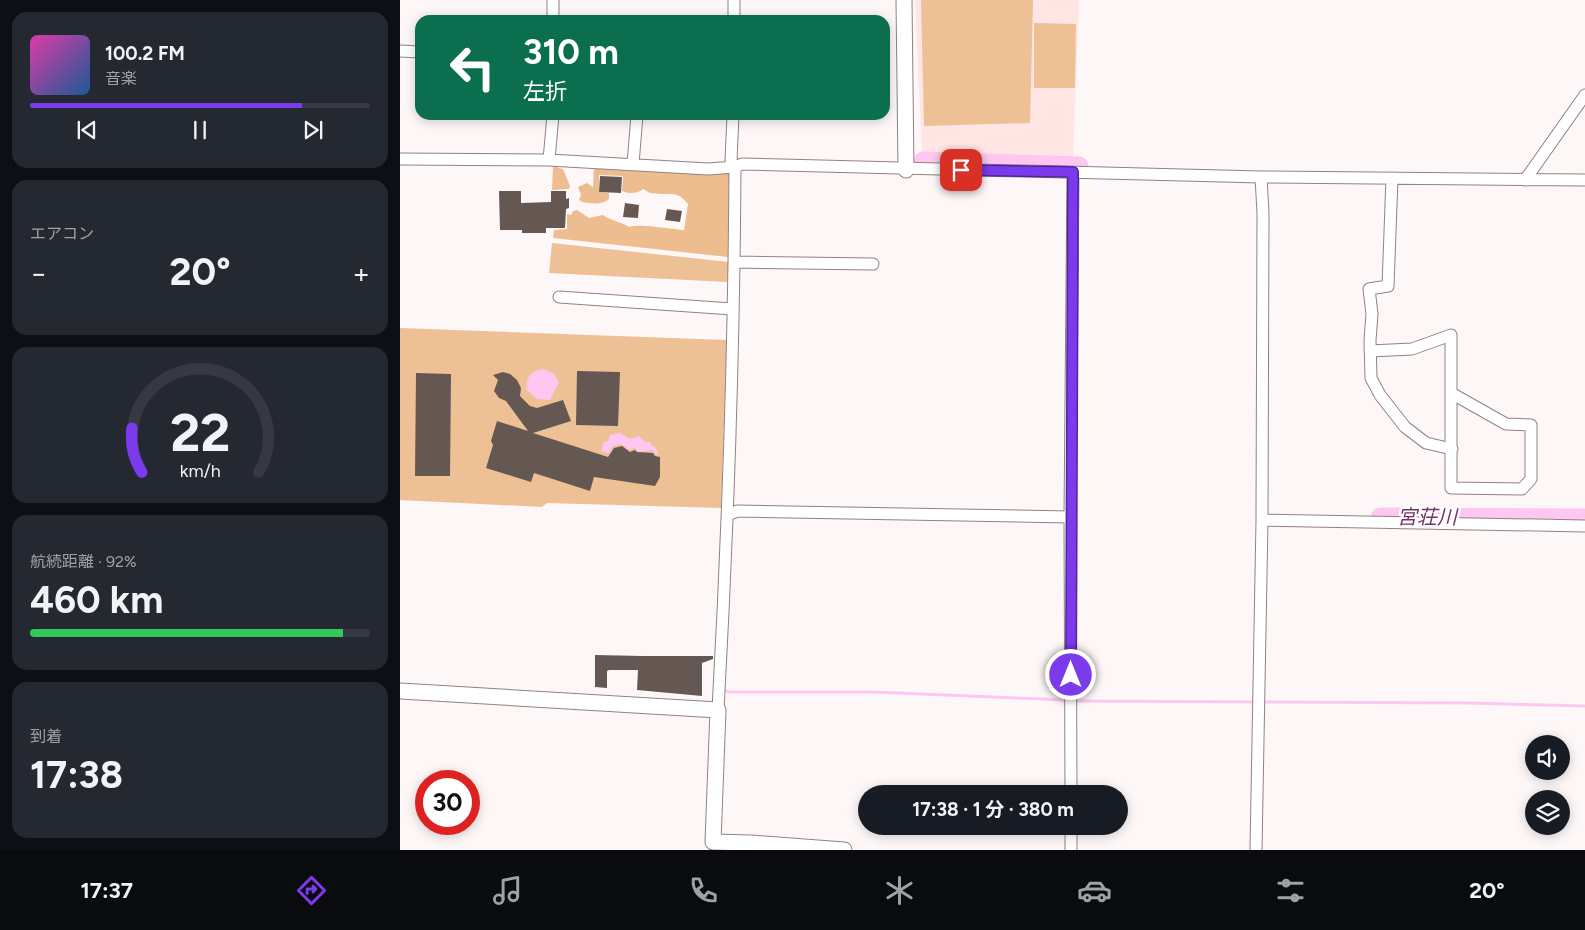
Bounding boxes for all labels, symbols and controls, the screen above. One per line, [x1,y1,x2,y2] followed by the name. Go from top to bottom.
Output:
[523,31,619,73] text: 310 m
[440,35,505,100] icon: left
[105,42,185,65] text: 100.2 FM
[105,69,137,88] text: 音楽
[523,78,567,105] text: 左折
[73,116,101,144] icon: previous
[186,116,214,144] icon: pause
[299,116,327,144] icon: next
[940,149,982,191] pin
[947,156,975,184] icon: arrive
[30,224,94,243] text: エアコン
[170,249,231,295] text: 20°
[30,256,47,290] text: −
[353,256,370,290] text: +
[170,402,230,464] text: 22
[180,460,220,481] text: km/h
[1397,505,1459,529] water label: 宮荘川
[30,552,137,571] text: 航続距離 · 92%
[30,577,163,623] text: 460 km
[1044,648,1096,700] position arrow
[30,727,62,746] text: 到着
[1525,735,1570,835] map controls
[1525,735,1570,780] button: sound
[30,752,123,798] text: 17:38
[415,770,480,835] speed limit sign: 30
[1525,790,1570,835] button: layers
[912,798,1074,821] text: 17:38 · 1 分 · 380 m
[294,873,329,908] icon: directions
[490,873,525,908] icon: music
[686,873,721,908] icon: phone
[882,873,917,908] icon: climate
[1077,873,1112,908] icon: car
[1273,873,1308,908] icon: filters
[80,877,133,904] text: 17:37
[1469,877,1504,904] text: 20°

